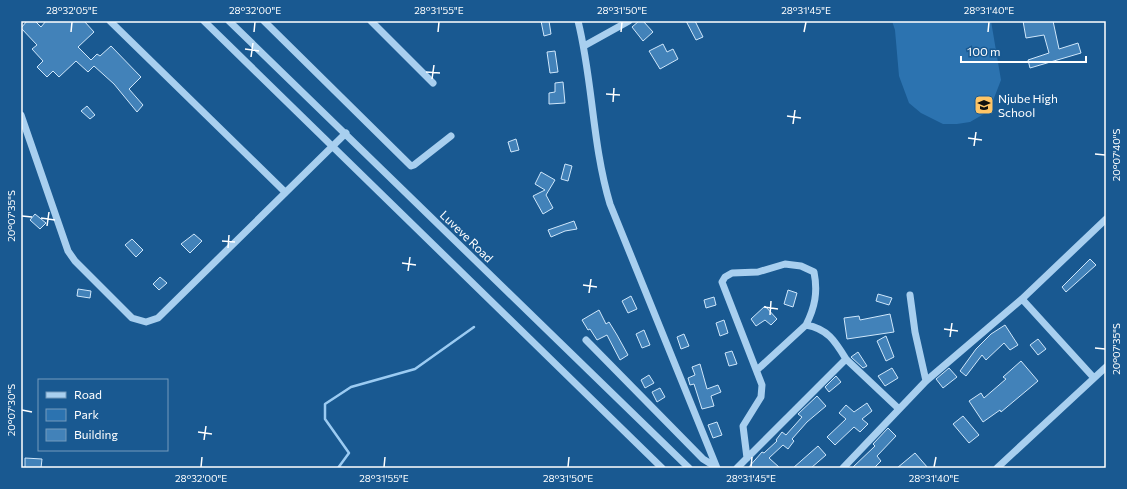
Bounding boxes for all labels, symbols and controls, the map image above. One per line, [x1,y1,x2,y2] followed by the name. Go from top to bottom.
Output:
[46,4,98,16] text: 28°32'05"E
[229,4,281,16] text: 28°32'00"E
[414,4,464,16] text: 28°31'55"E
[597,4,647,16] text: 28°31'50"E
[781,4,831,16] text: 28°31'45"E
[964,4,1014,16] text: 28°31'40"E
[961,38,1086,64] scale bar
[967,44,1001,58] text: 100 m
[998,91,1058,119] place label: Njube High School
[973,94,995,116] school or university icon: Njube High School
[1110,129,1122,181] text: 20°07'40"S
[5,190,17,242] text: 20°07'35"S
[438,207,496,265] street label: Luveve Road
[1110,323,1122,375] text: 20°07'35"S
[38,379,168,451] legend
[5,384,17,436] text: 20°07'30"S
[74,387,102,401] text: Road
[74,407,100,421] text: Park
[74,427,118,441] text: Building
[175,472,227,484] text: 28°32'00"E
[359,472,409,484] text: 28°31'55"E
[543,472,593,484] text: 28°31'50"E
[726,472,776,484] text: 28°31'45"E
[909,472,959,484] text: 28°31'40"E

